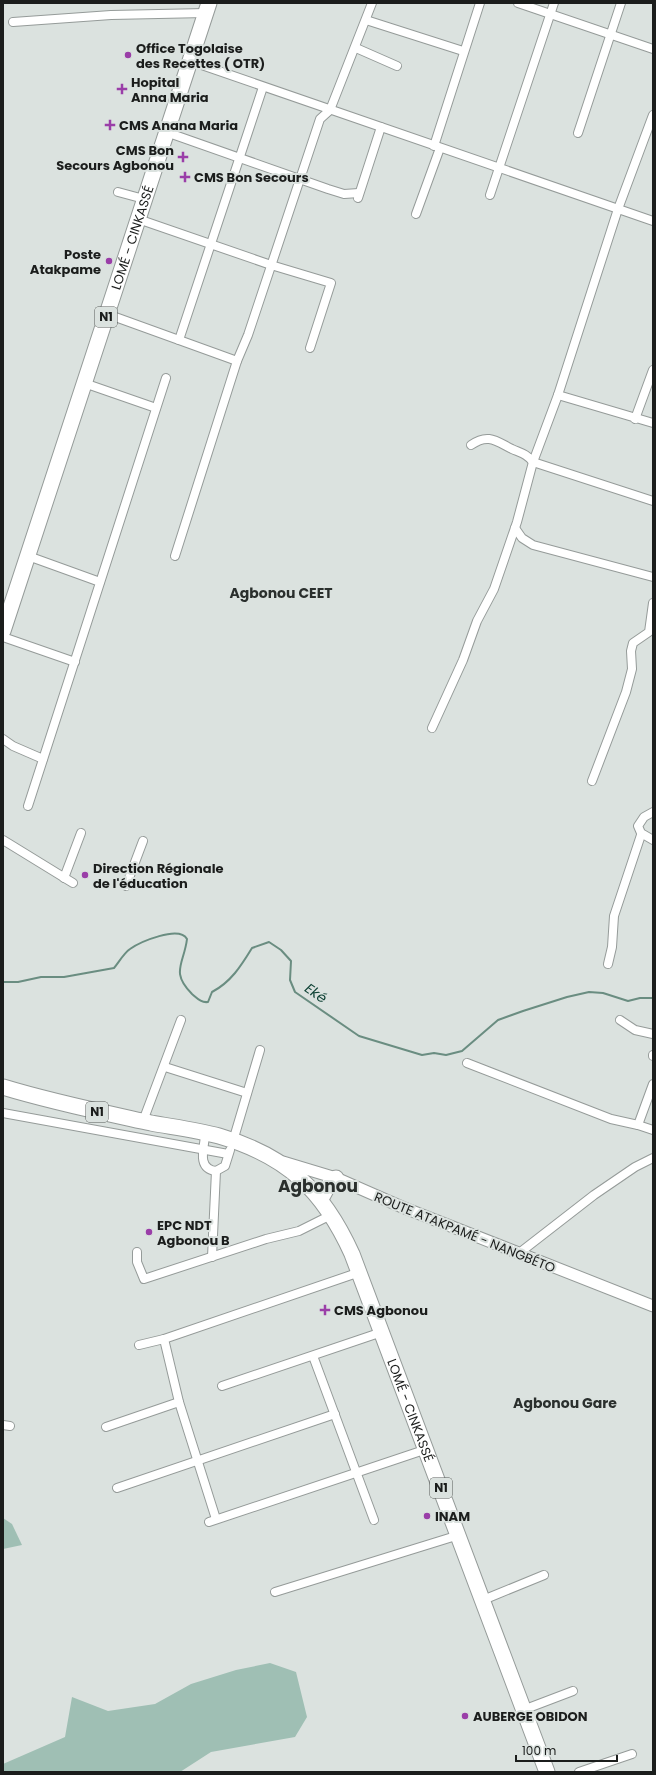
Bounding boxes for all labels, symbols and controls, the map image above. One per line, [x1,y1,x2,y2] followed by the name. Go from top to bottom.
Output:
[136,39,265,73] place label: Office Togolaise des Recettes ( OTR)
[123,50,133,60] marker: Office Togolaise des Recettes ( OTR)
[131,73,209,107] place label: Hopital Anna Maria
[116,83,128,95] marker: Hopital Anna Maria
[119,116,238,135] place label: CMS Anana Maria
[104,119,116,131] marker: CMS Anana Maria
[56,141,174,175] place label: CMS Bon Secours Agbonou
[177,151,189,163] marker: CMS Bon Secours Agbonou
[194,168,309,187] place label: CMS Bon Secours
[179,171,191,183] marker: CMS Bon Secours
[107,183,158,292] street label: LOMÉ - CINKASSÉ
[30,245,101,279] place label: Poste Atakpame
[104,256,114,266] marker: Poste Atakpame
[95,307,117,327] road number: N1
[229,583,333,603] district label: Agbonou CEET
[93,859,224,893] place label: Direction Régionale de l'éducation
[80,870,90,880] marker: Direction Régionale de l'éducation
[301,978,331,1008] water label: Eké
[86,1102,108,1122] road number: N1
[278,1174,358,1198] district label: Agbonou
[371,1187,558,1278] street label: ROUTE ATAKPAMÉ - NANGBÉTO
[157,1216,230,1250] place label: EPC NDT Agbonou B
[144,1227,154,1237] marker: EPC NDT Agbonou B
[334,1301,428,1320] place label: CMS Agbonou
[319,1304,331,1316] marker: CMS Agbonou
[382,1356,438,1465] street label: LOMÉ - CINKASSÉ
[513,1393,617,1413] district label: Agbonou Gare
[430,1478,452,1498] road number: N1
[435,1507,470,1526] place label: INAM
[422,1511,432,1521] marker: INAM
[473,1707,588,1726] place label: AUBERGE OBIDON
[460,1711,470,1721] marker: AUBERGE OBIDON
[516,1737,617,1763] scale bar
[522,1742,556,1759] text: 100 m

